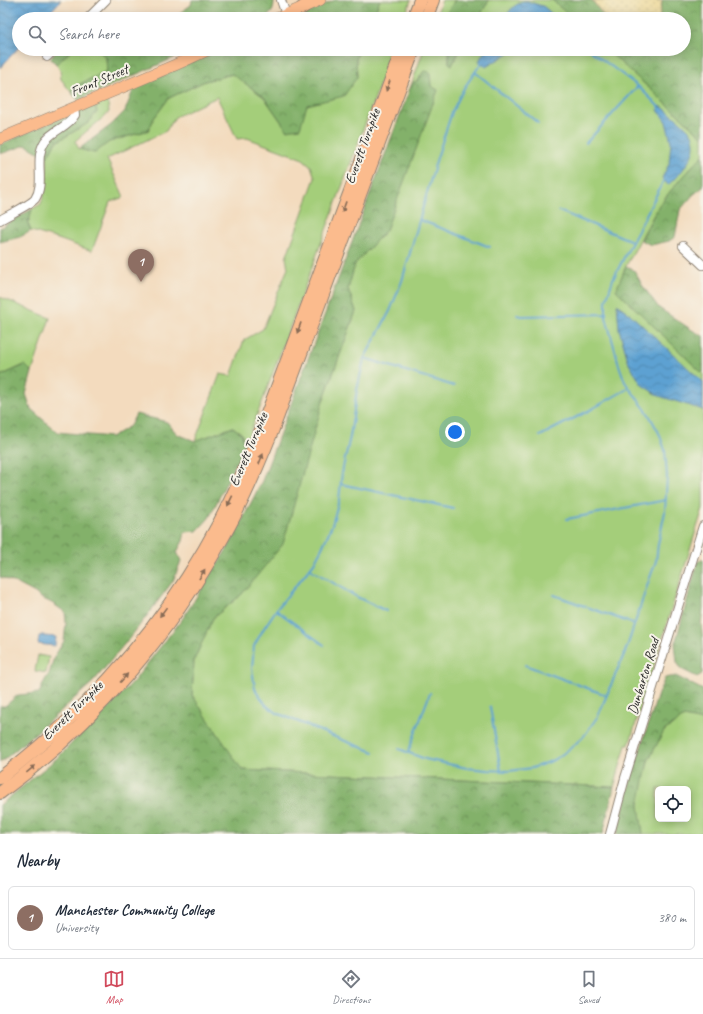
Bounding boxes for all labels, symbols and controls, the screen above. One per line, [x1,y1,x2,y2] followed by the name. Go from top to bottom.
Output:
[12,12,691,56] search box
[26,23,48,45] icon: search
[58,25,119,44] text: Search here
[68,60,133,100] street label: Front Street
[385,80,391,92] one-way arrow
[341,105,384,186] street label: Everett Turnpike
[341,201,347,213] one-way arrow
[128,249,154,282] pin: 1
[295,323,301,335] one-way arrow
[225,409,272,488] street label: Everett Turnpike
[445,422,465,442] your location
[258,453,264,464] one-way arrow
[227,495,233,507] one-way arrow
[198,568,205,580] one-way arrow
[159,607,167,617] one-way arrow
[624,633,664,716] street label: Dunbarton Road
[120,673,129,684] one-way arrow
[38,676,107,744] street label: Everett Turnpike
[25,764,36,773] one-way arrow
[655,786,691,822] map controls
[655,786,691,822] button: locate
[16,850,59,871] text: Nearby
[55,901,214,920] text: Manchester Community College
[27,910,33,926] text: 1
[658,910,686,926] text: 380 m
[55,920,98,936] text: University
[103,968,125,1006] tab: Map
[332,968,371,1006] tab: Directions
[578,968,600,1006] tab: Saved

